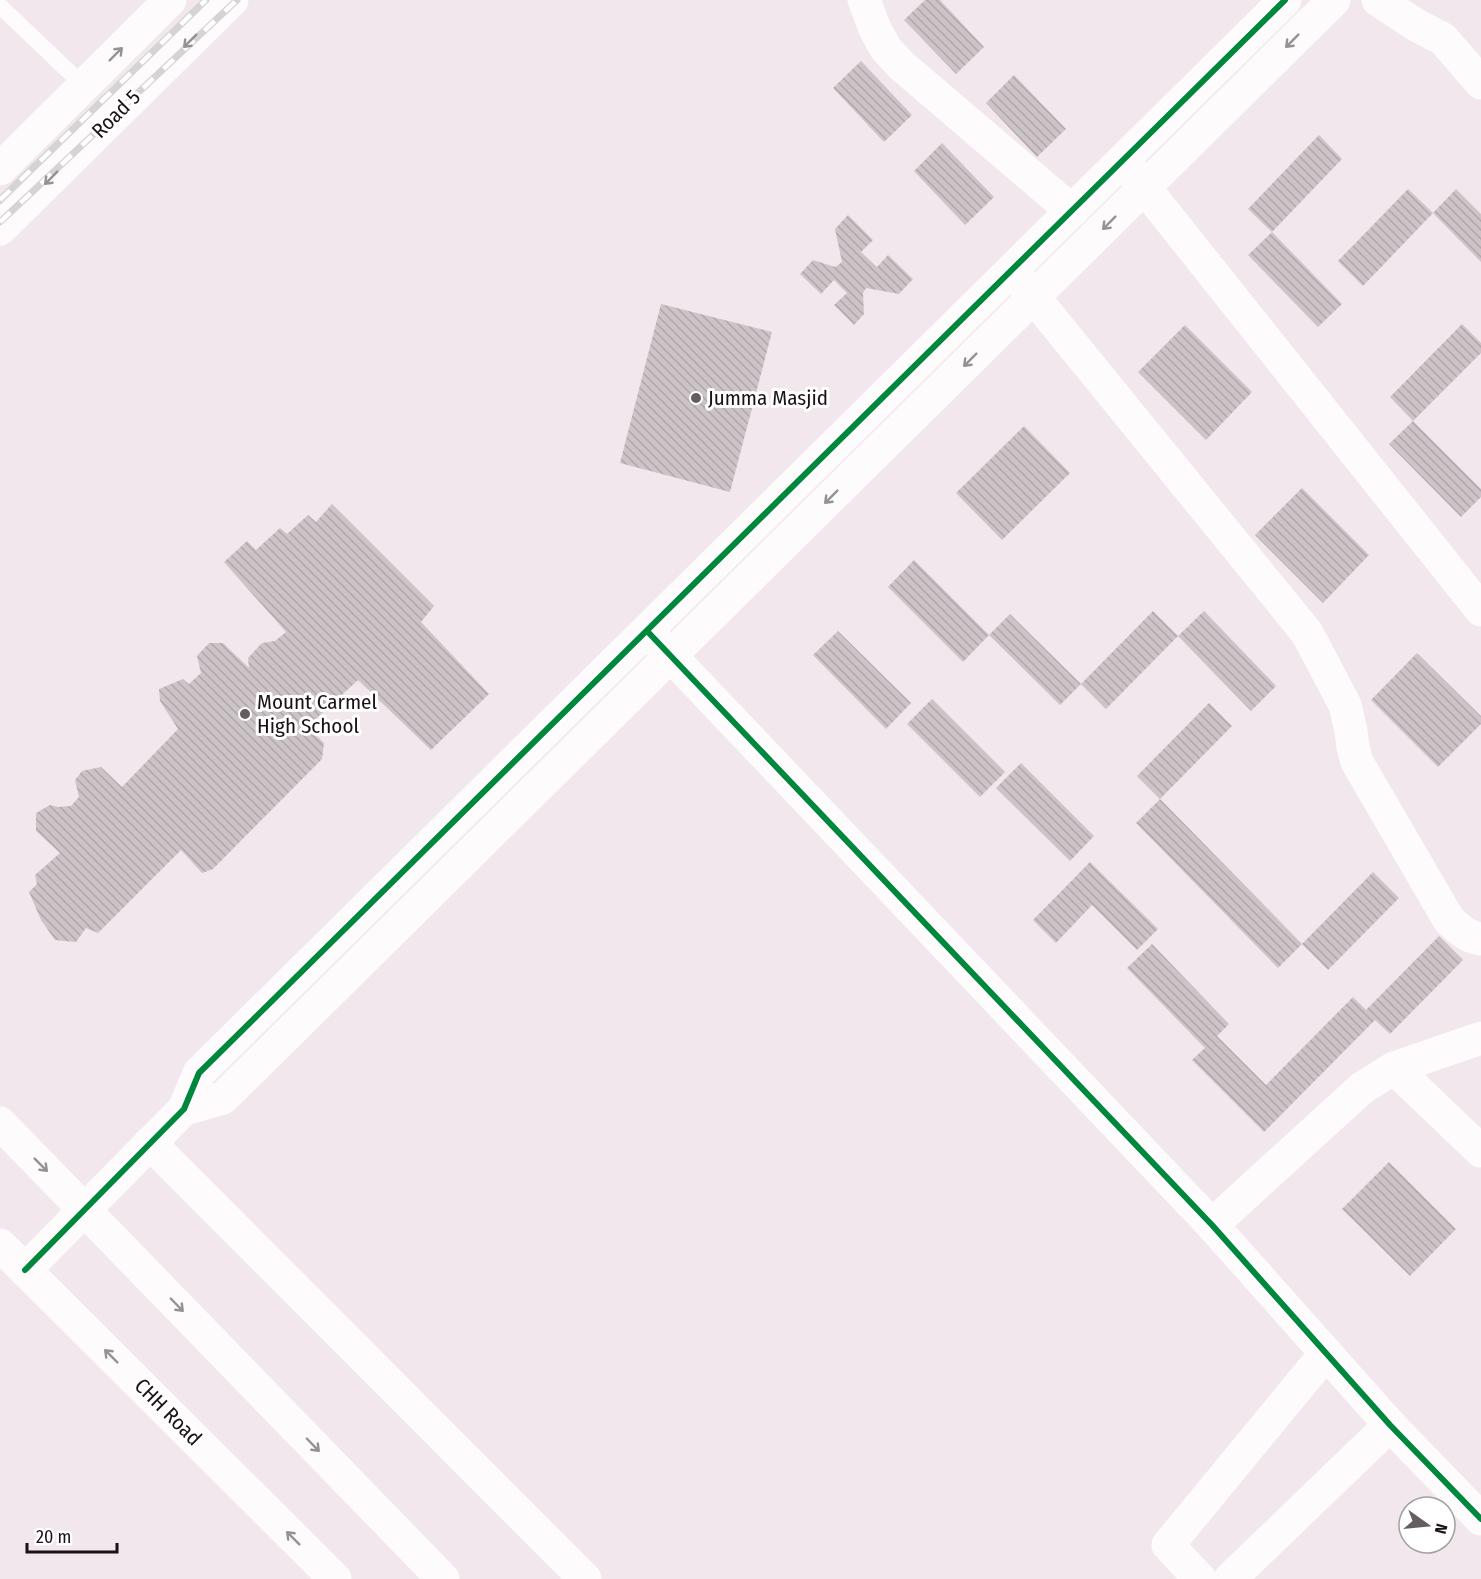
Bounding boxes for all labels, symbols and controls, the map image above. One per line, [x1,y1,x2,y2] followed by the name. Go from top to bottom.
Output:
[183,34,198,48] one-way arrow
[1284,34,1299,49] one-way arrow
[108,47,123,62] one-way arrow
[86,84,146,144] street label: Road 5
[44,171,59,185] one-way arrow
[1101,215,1116,230] one-way arrow
[962,352,977,367] one-way arrow
[708,385,828,411] place label: Jumma Masjid
[689,391,703,405] marker: Jumma Masjid
[824,490,839,504] one-way arrow
[257,689,377,739] place label: Mount Carmel High School
[238,707,252,721] marker: Mount Carmel High School
[34,1158,49,1172] one-way arrow
[170,1297,185,1312] one-way arrow
[103,1348,118,1363] one-way arrow
[129,1373,207,1451] street label: CHH Road
[306,1437,320,1452] one-way arrow
[1397,1495,1457,1555] north arrow
[27,1516,117,1554] scale bar
[1431,1522,1451,1536] text: N
[36,1526,71,1548] text: 20 m
[286,1530,301,1545] one-way arrow

